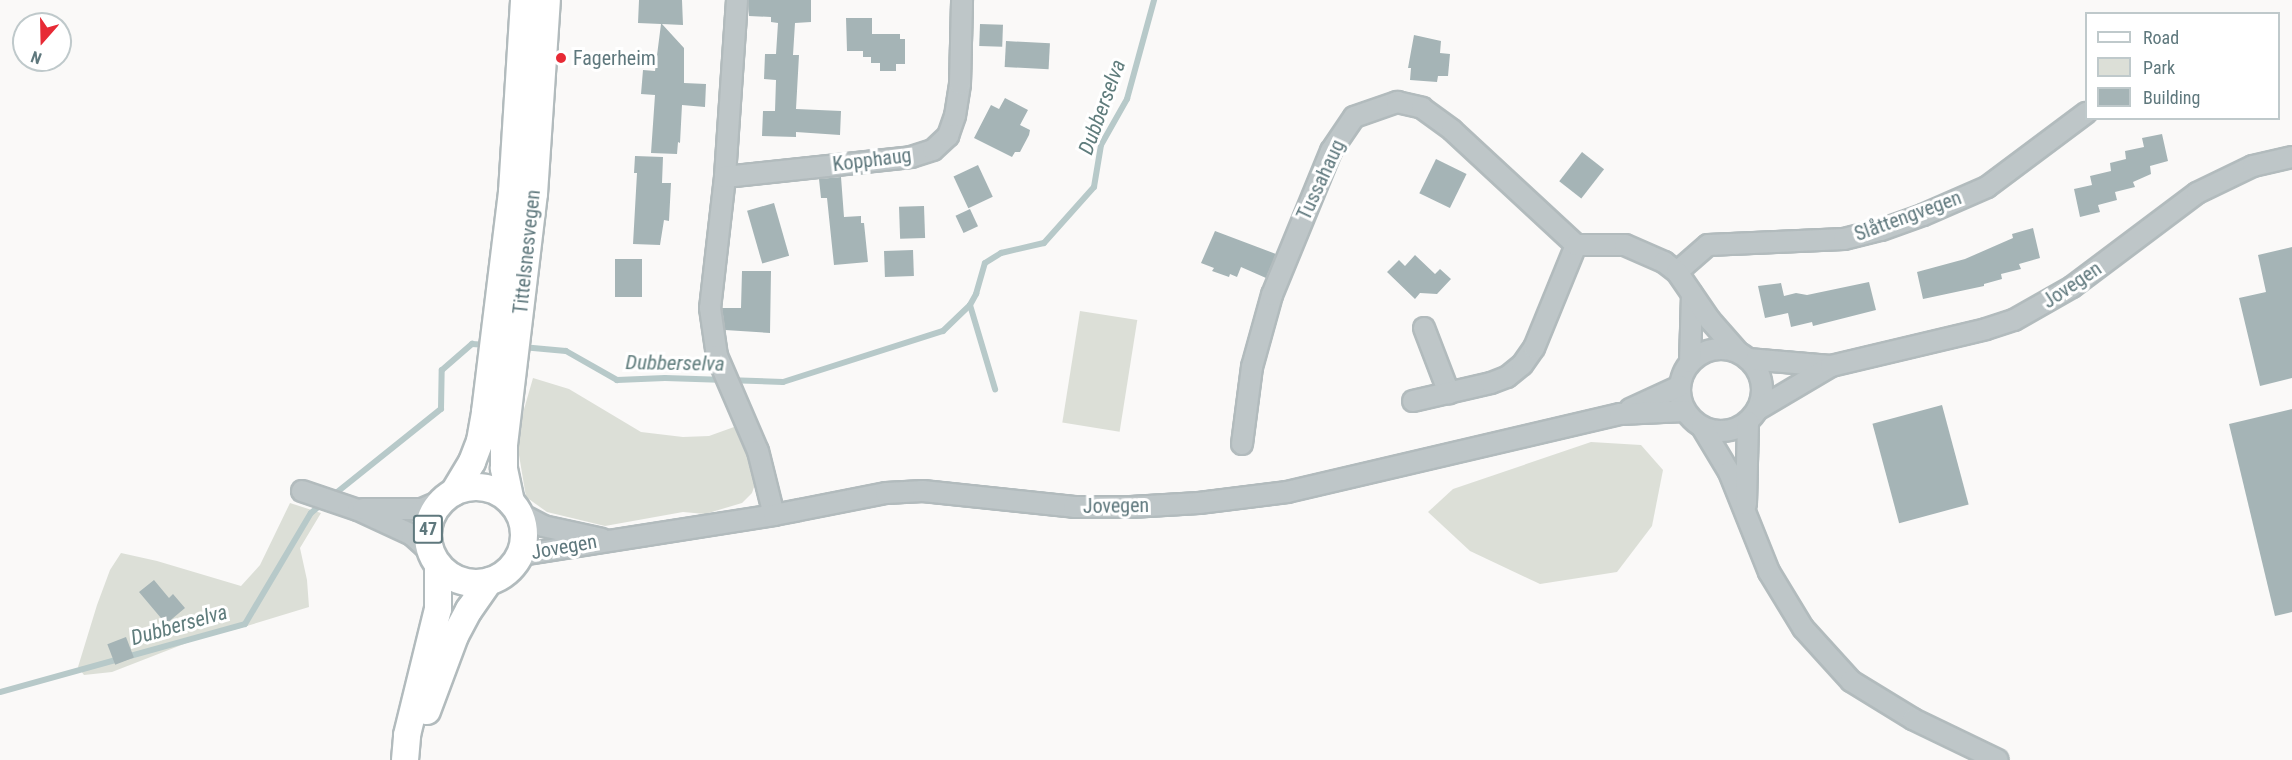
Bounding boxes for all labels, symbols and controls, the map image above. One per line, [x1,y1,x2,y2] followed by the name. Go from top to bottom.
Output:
[12,12,72,72] north arrow
[2085,12,2280,120] legend
[2143,27,2179,48] text: Road
[573,46,656,70] place label: Fagerheim
[29,47,44,68] text: N
[554,51,568,65] marker: Fagerheim
[1073,56,1131,158] water label: Dubberselva
[2143,57,2175,78] text: Park
[2143,87,2200,108] text: Building
[1292,136,1350,224] street label: Tussahaug
[831,143,913,177] street label: Kopphaug
[1851,186,1965,246] street label: Slåttengvegen
[509,189,545,315] street label: Tittelsnesvegen
[2038,257,2106,313] street label: Jovegen
[625,350,725,376] water label: Dubberselva
[1083,493,1149,519] street label: Jovegen
[412,514,444,544] road number: 47
[529,529,599,565] street label: Jovegen
[128,599,230,651] water label: Dubberselva

